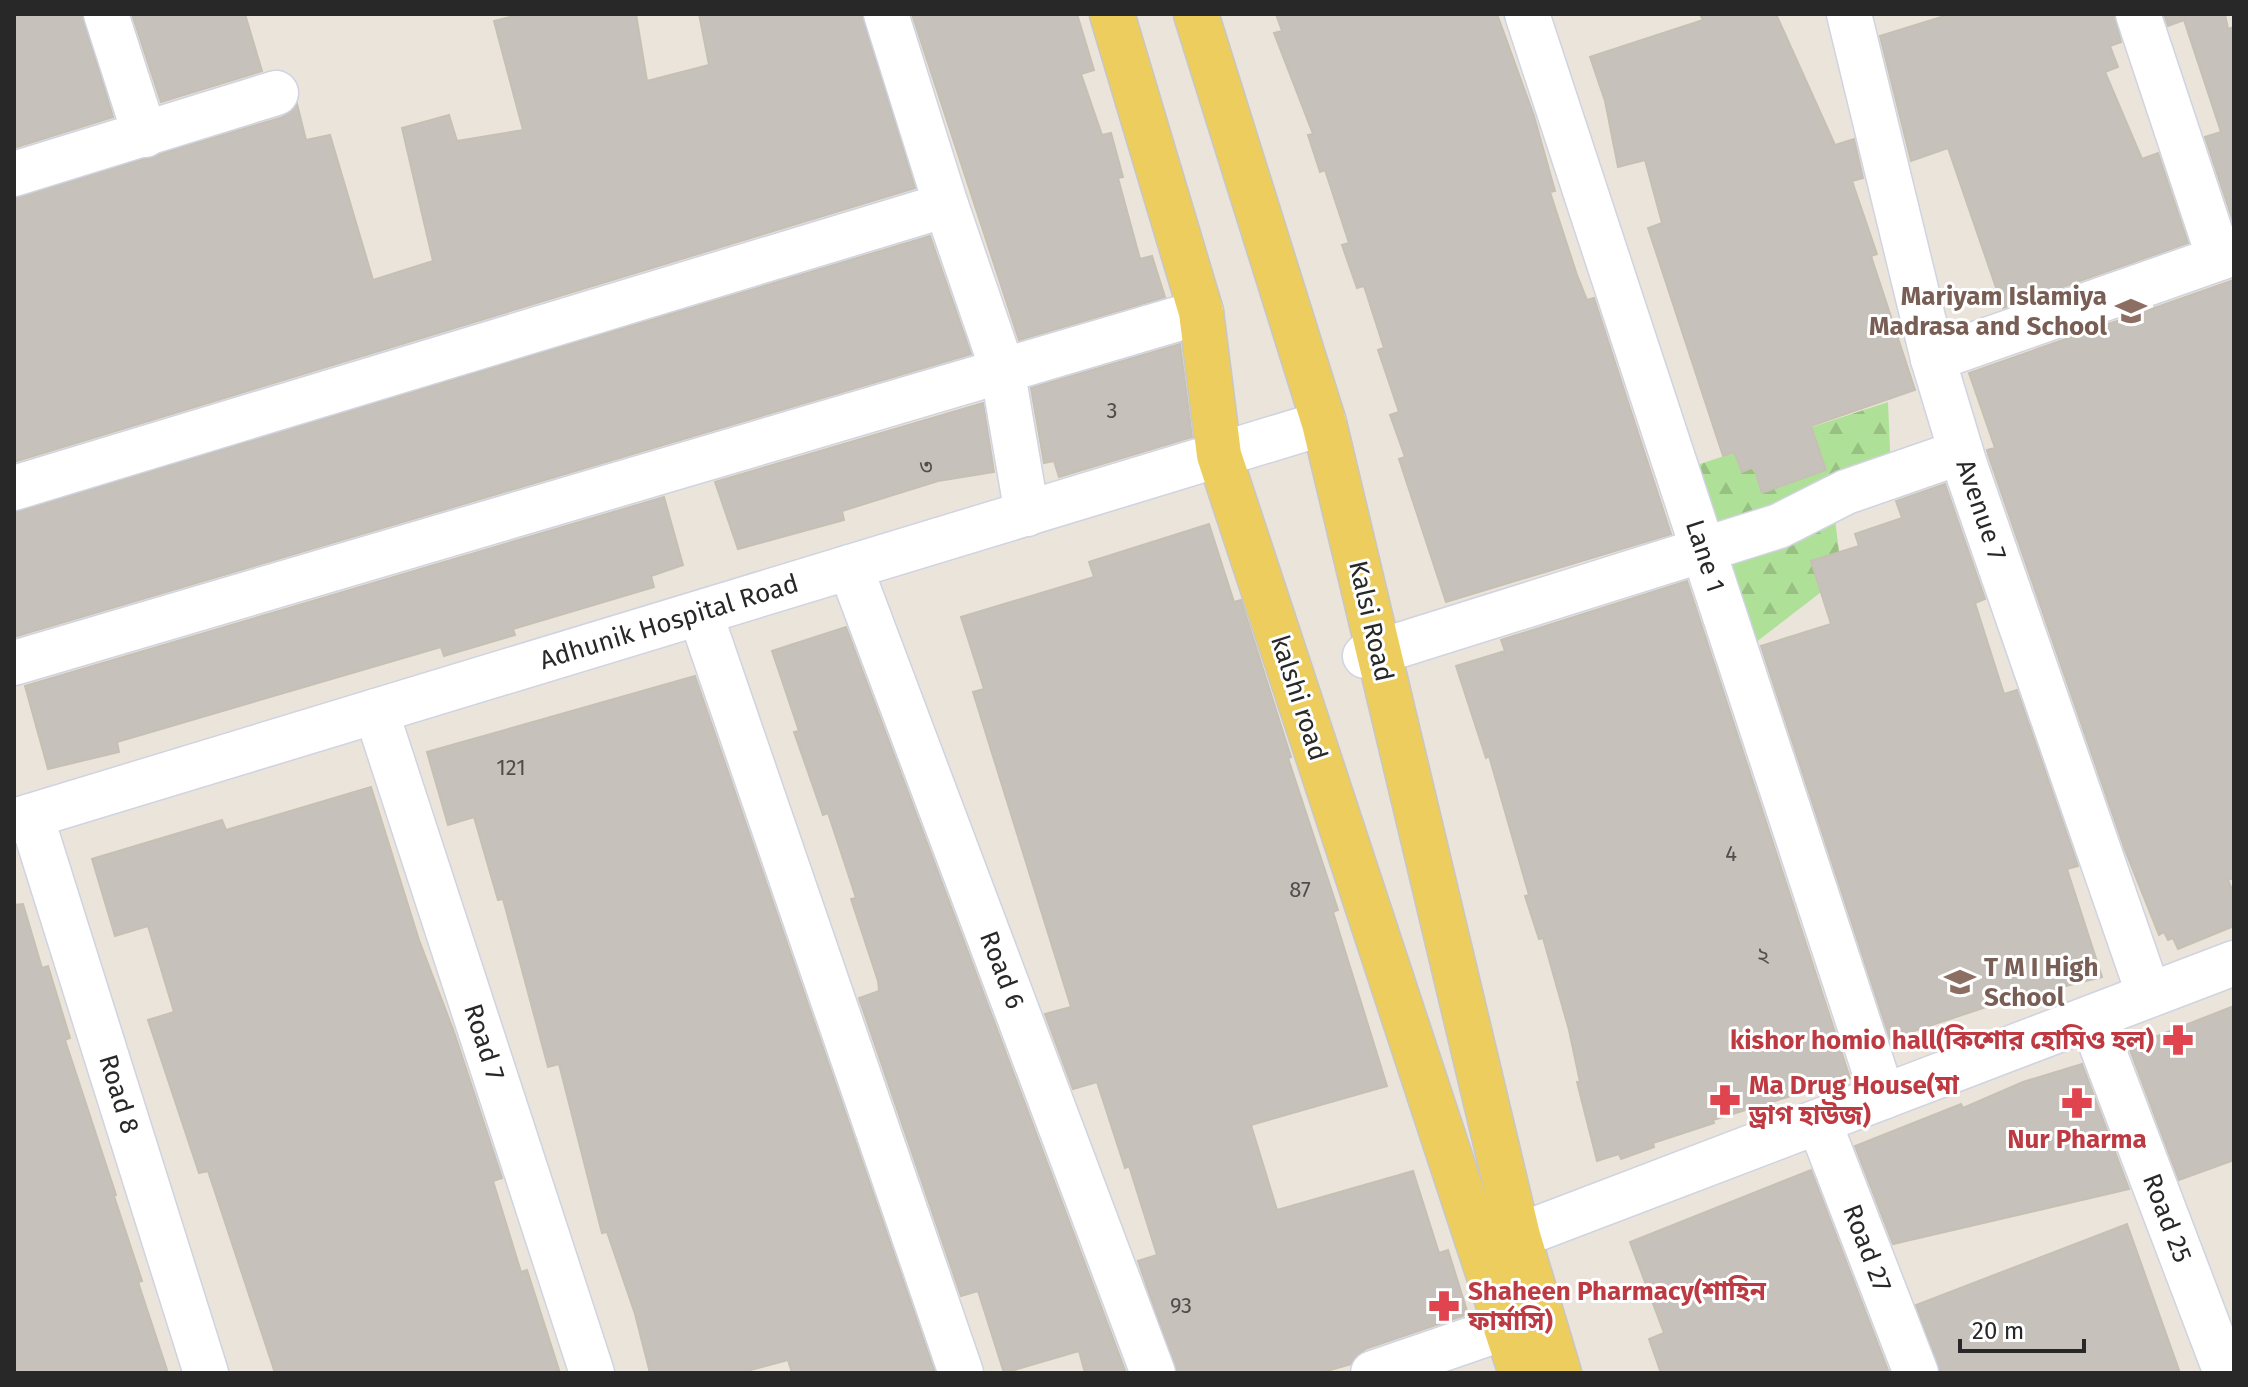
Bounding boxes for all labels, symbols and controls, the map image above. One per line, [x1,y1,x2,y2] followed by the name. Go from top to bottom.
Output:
[1869,281,2107,342] place label: Mariyam Islamiya Madrasa and School
[2114,294,2148,328] school or university icon: Mariyam Islamiya Madrasa and School
[1107,397,1117,424] house number: 3
[919,453,933,480] house number: ৩
[1949,455,2013,565] street label: Avenue 7
[1679,516,1731,596] street label: Lane 1
[1342,558,1400,684] street label: Kalsi Road
[536,568,802,676] street label: Adhunik Hospital Road
[1264,631,1334,765] street label: kalshi road
[496,754,526,781] house number: 121
[1725,840,1737,867] house number: 4
[1289,876,1311,903] house number: 87
[973,927,1031,1013] street label: Road 6
[1756,942,1770,969] house number: ২
[1984,952,2099,1013] place label: T M I High School
[1943,965,1977,999] school or university icon: T M I High School
[457,1000,511,1084] street label: Road 7
[2161,1023,2195,1057] pharmacy icon: kishor homio hall(কিশোর হোমিও হল)
[1730,1024,2154,1056] place label: kishor homio hall(কিশোর হোমিও হল)
[92,1051,146,1137] street label: Road 8
[1748,1070,1959,1131] place label: Ma Drug House(মা ড্রাগ হাউজ)
[1708,1083,1742,1117] pharmacy icon: Ma Drug House(মা ড্রাগ হাউজ)
[2060,1086,2094,1120] pharmacy icon: Nur Pharma
[2007,1124,2147,1155] place label: Nur Pharma
[2136,1169,2198,1267] street label: Road 25
[1836,1200,1898,1296] street label: Road 27
[1467,1275,1767,1337] place label: Shaheen Pharmacy(শাহিন ফার্মাসি)
[1427,1289,1461,1323] pharmacy icon: Shaheen Pharmacy(শাহিন ফার্মাসি)
[1170,1292,1192,1319] house number: 93
[1960,1303,2084,1353] scale bar
[1972,1317,2024,1345] text: 20 m

